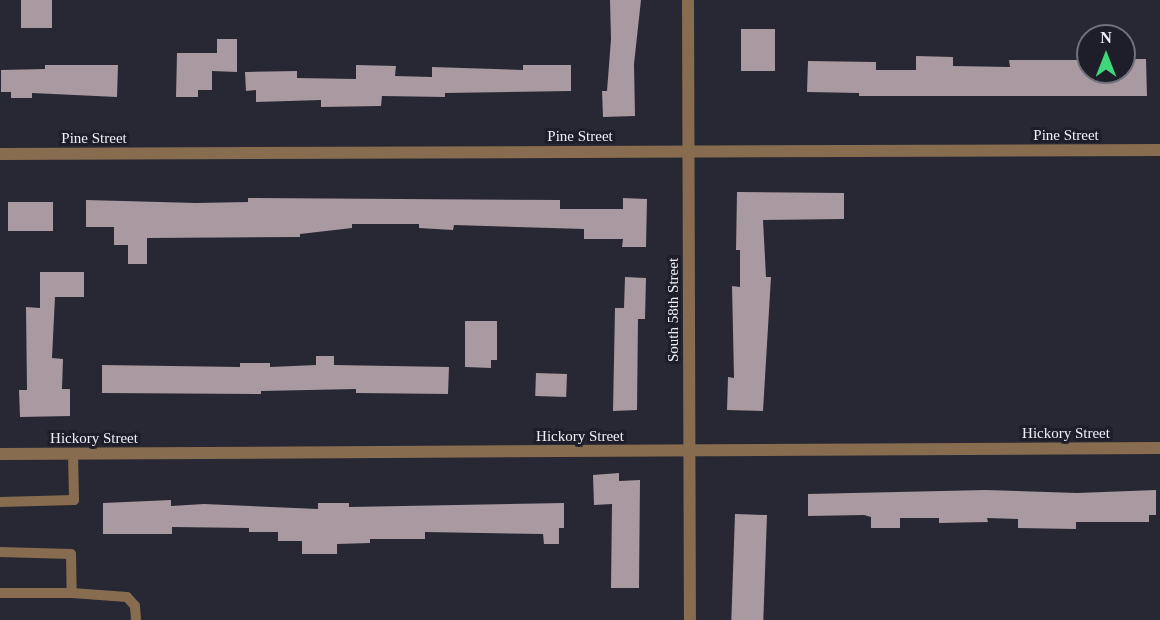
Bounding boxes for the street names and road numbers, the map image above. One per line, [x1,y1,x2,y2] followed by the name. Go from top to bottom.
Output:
[1033,127,1099,145] street label: Pine Street
[547,128,613,146] street label: Pine Street
[61,130,127,148] street label: Pine Street
[665,258,683,362] street label: South 58th Street
[1022,425,1110,443] street label: Hickory Street
[536,428,624,446] street label: Hickory Street
[50,430,138,448] street label: Hickory Street

